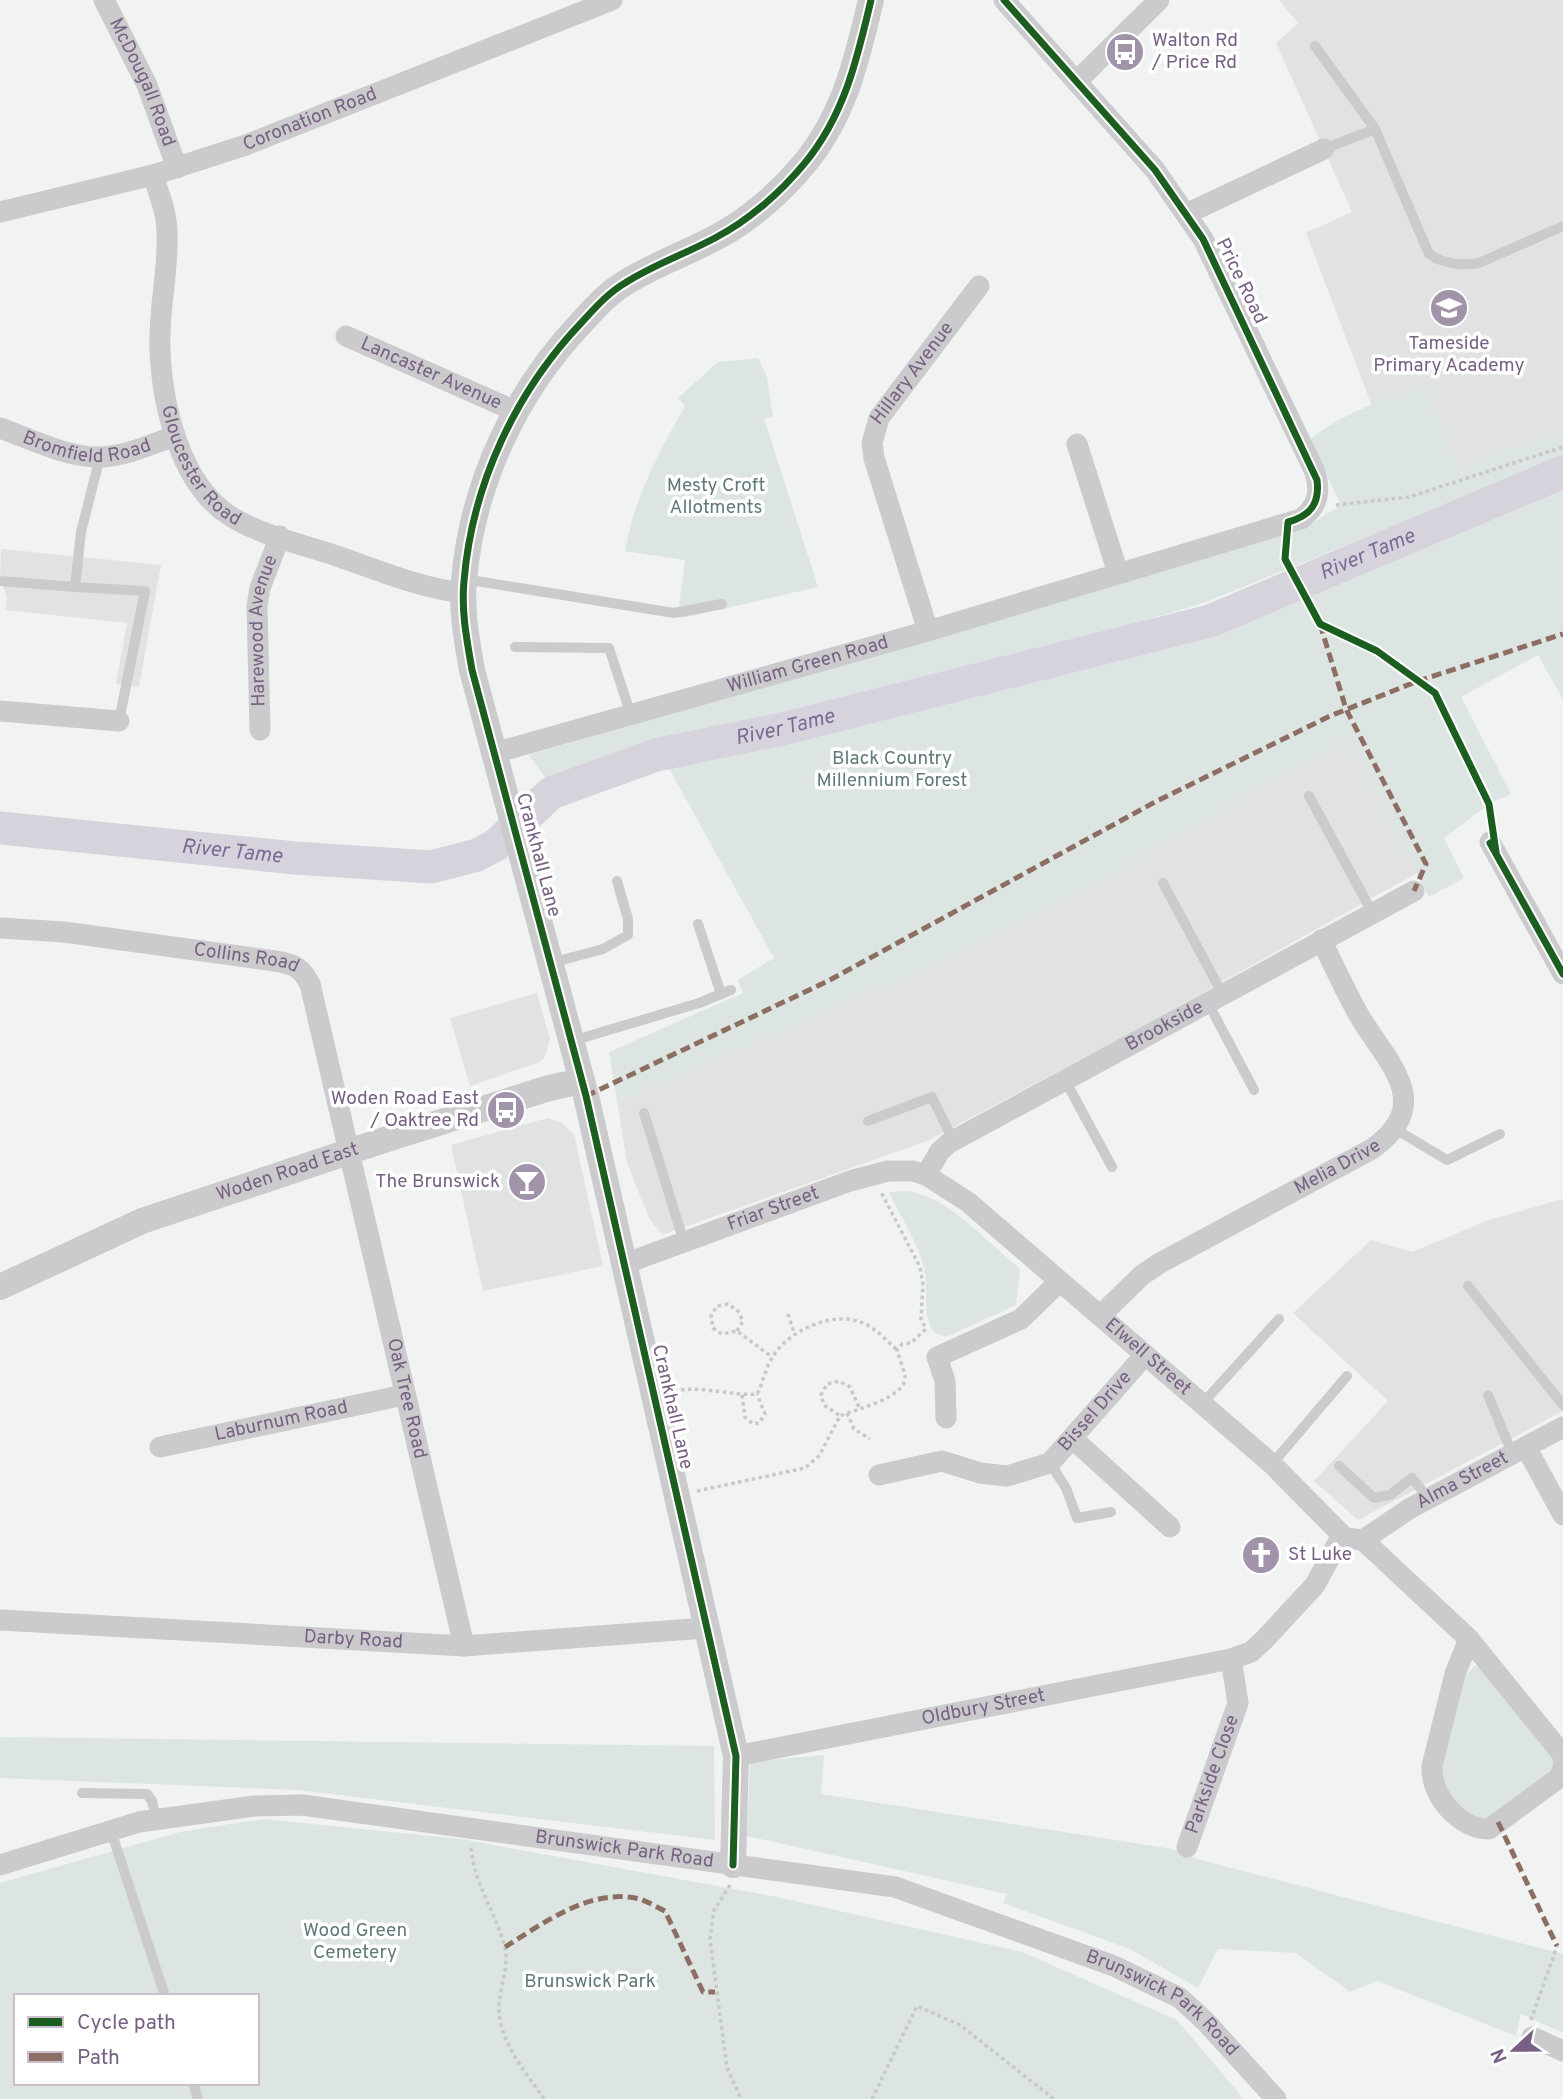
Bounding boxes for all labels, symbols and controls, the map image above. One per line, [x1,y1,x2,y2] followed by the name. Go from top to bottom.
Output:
[103,14,180,150] street label: McDougall Road
[1151,29,1238,75] place label: Walton Rd / Price Rd
[1104,31,1146,73] bus stop icon: Walton Rd / Price Rd
[240,82,381,157] street label: Coronation Road
[1210,234,1272,328] street label: Price Road
[1428,287,1470,329] school or university icon: Tameside Primary Academy
[866,317,959,430] street label: Hillary Avenue
[357,332,505,416] street label: Lancaster Avenue
[1373,332,1525,378] place label: Tameside Primary Academy
[155,403,245,532] street label: Gloucester Road
[19,426,154,469] street label: Bromfield Road
[667,474,765,520] park label: Mesty Croft Allotments
[1315,522,1420,587] water label: River Tame
[245,552,284,707] street label: Harewood Avenue
[724,631,891,699] street label: William Green Road
[733,702,839,752] water label: River Tame
[817,747,967,793] park label: Black Country Millennium Forest
[510,790,566,920] street label: Crankhall Lane
[180,833,285,870] water label: River Tame
[192,938,303,979] street label: Collins Road
[1121,995,1208,1057] street label: Brookside
[331,1087,479,1133] place label: Woden Road East / Oaktree Rd
[485,1089,527,1131] bus stop icon: Woden Road East / Oaktree Rd
[1290,1134,1386,1201] street label: Melia Drive
[213,1137,362,1207] street label: Woden Road East
[506,1161,548,1203] bar icon: The Brunswick
[375,1170,500,1194] place label: The Brunswick
[724,1181,822,1237] street label: Friar Street
[1100,1313,1196,1401] street label: Elwell Street
[381,1336,432,1461] street label: Oak Tree Road
[646,1342,698,1472] street label: Crankhall Lane
[1053,1366,1137,1457] street label: Bissel Drive
[212,1395,350,1447] street label: Laburnum Road
[1412,1446,1513,1515] street label: Alma Street
[1240,1534,1282,1576] church icon: St Luke
[1288,1543,1352,1567] place label: St Luke
[303,1625,404,1655] street label: Darby Road
[919,1684,1047,1731] street label: Oldbury Street
[1181,1712,1245,1837] street label: Parkside Close
[533,1825,715,1874] street label: Brunswick Park Road
[303,1919,407,1965] park label: Wood Green Cemetery
[1082,1945,1243,2061] street label: Brunswick Park Road
[524,1970,656,1994] park label: Brunswick Park
[14,1994,259,2085] legend
[77,2010,176,2037] text: Cycle path
[1479,2015,1549,2085] north arrow
[77,2045,120,2072] text: Path
[1486,2045,1514,2066] text: N

